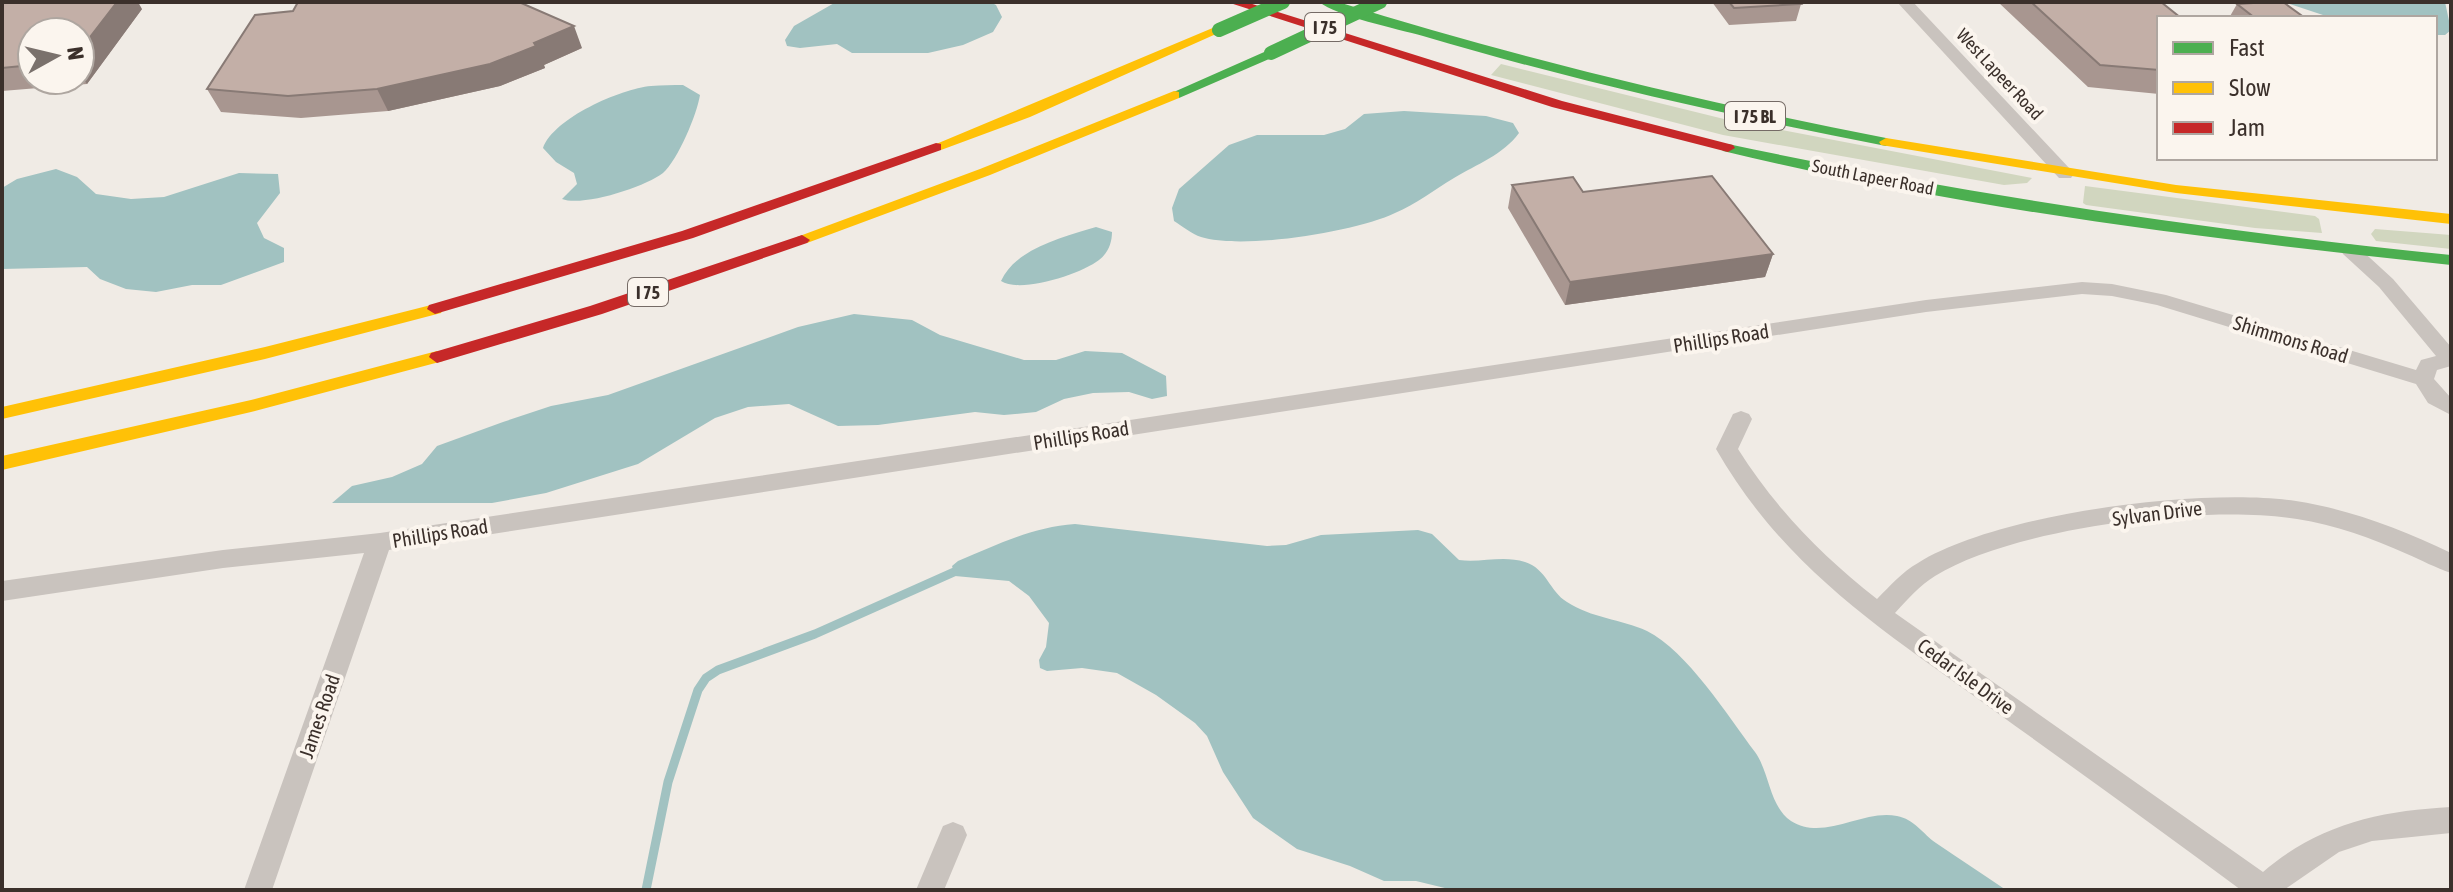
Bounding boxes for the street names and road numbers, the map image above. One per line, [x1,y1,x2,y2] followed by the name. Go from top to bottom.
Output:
[1305,13,1345,41] road number: I 75
[1952,24,2048,124] street label: West Lapeer Road
[1725,102,1785,130] road number: I 75 BL
[1810,155,1936,199] street label: South Lapeer Road
[628,278,668,306] road number: I 75
[2231,311,2351,367] street label: Shimmons Road
[1671,319,1771,357] street label: Phillips Road
[1031,416,1131,454] street label: Phillips Road
[2111,496,2203,530] street label: Sylvan Drive
[390,514,490,552] street label: Phillips Road
[1913,633,2019,719] street label: Cedar Isle Drive
[294,671,344,761] street label: James Road

